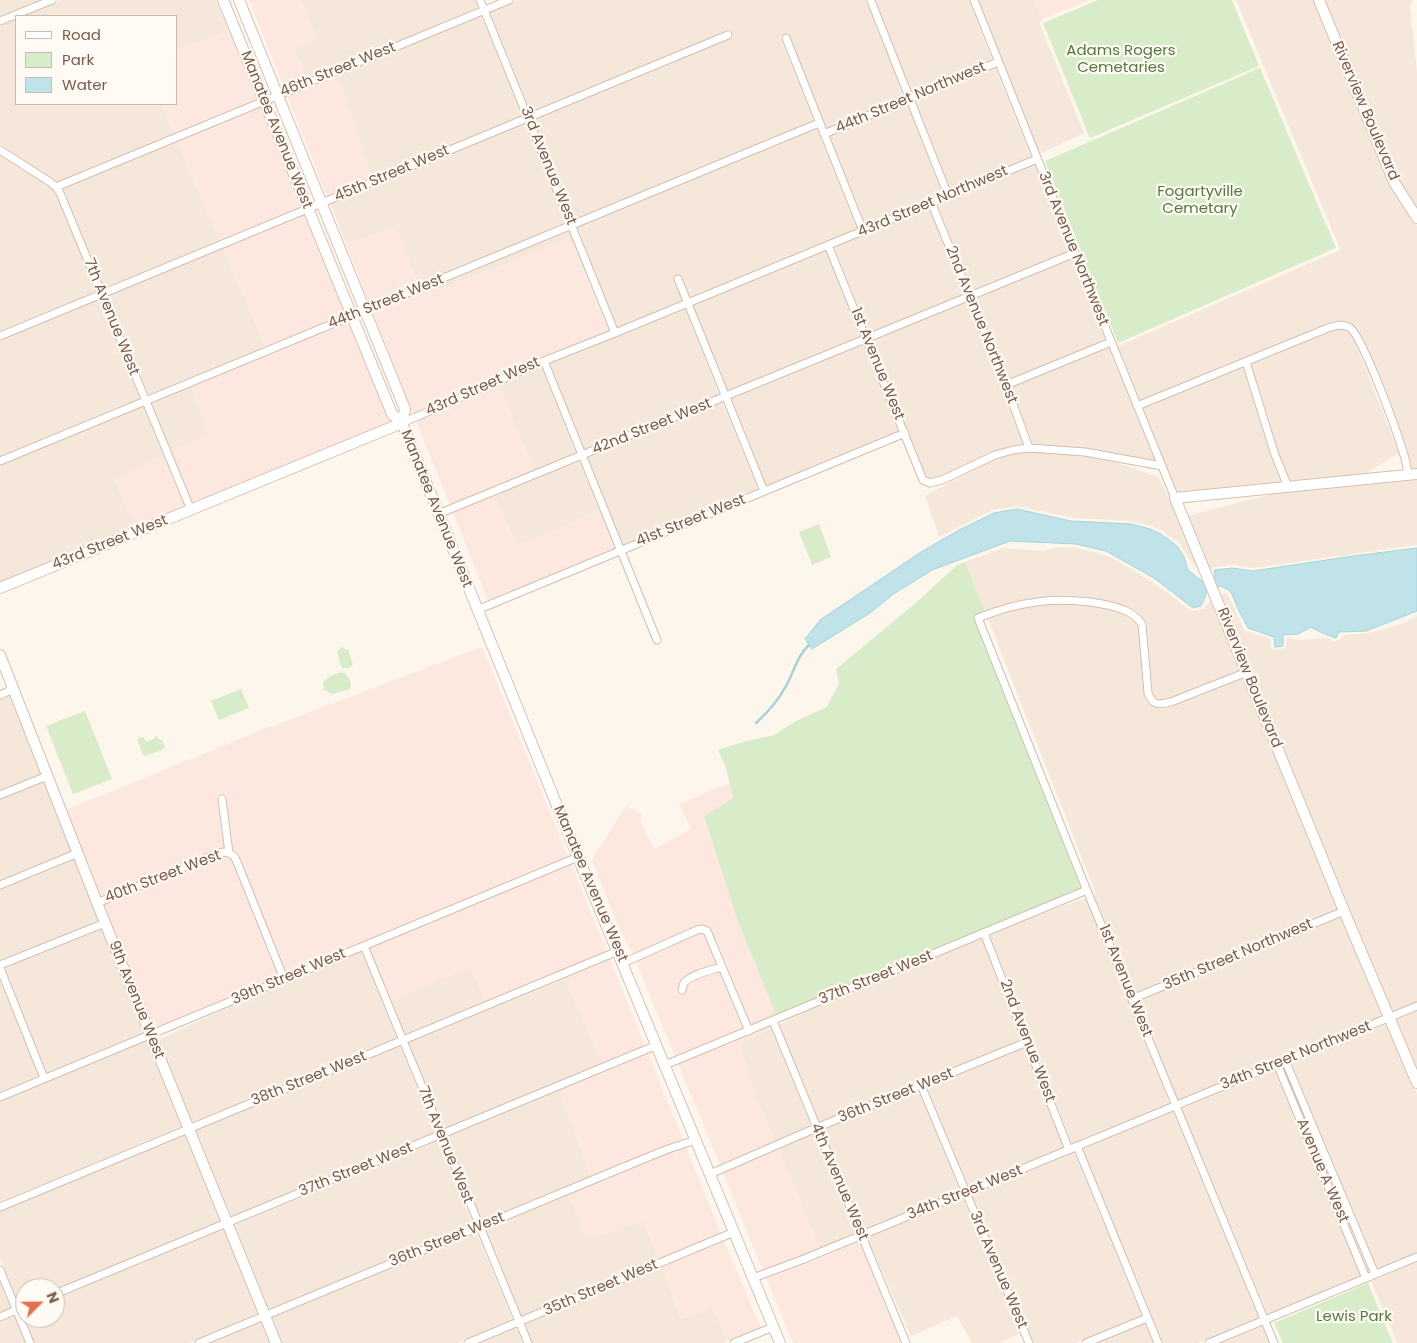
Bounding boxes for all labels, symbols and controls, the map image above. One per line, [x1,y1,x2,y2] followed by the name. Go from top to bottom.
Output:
[15,15,178,105] legend
[62,24,101,45] text: Road
[278,39,398,101] street label: 46th Street West
[1328,39,1402,183] street label: Riverview Boulevard
[1066,42,1176,77] park label: Adams Rogers Cemetaries
[62,49,94,70] text: Park
[236,49,316,211] street label: Manatee Avenue West
[833,58,989,138] street label: 44th Street Northwest
[62,74,107,95] text: Water
[516,104,580,228] street label: 3rd Avenue West
[332,142,452,206] street label: 45th Street West
[855,162,1011,242] street label: 43rd Street Northwest
[1034,169,1112,329] street label: 3rd Avenue Northwest
[1157,183,1243,218] park label: Fogartyville Cemetary
[941,244,1021,406] street label: 2nd Avenue Northwest
[79,256,143,378] street label: 7th Avenue West
[326,271,446,333] street label: 44th Street West
[846,305,908,423] street label: 1st Avenue West
[423,354,543,420] street label: 43rd Street West
[590,395,714,459] street label: 42nd Street West
[396,428,476,590] street label: Manatee Avenue West
[634,491,748,551] street label: 41st Street West
[50,512,170,574] street label: 43rd Street West
[1213,605,1285,751] street label: Riverview Boulevard
[549,803,631,965] street label: Manatee Avenue West
[102,847,224,907] street label: 40th Street West
[1160,915,1316,995] street label: 35th Street Northwest
[1094,922,1156,1040] street label: 1st Avenue West
[104,938,168,1062] street label: 9th Avenue West
[229,945,349,1009] street label: 39th Street West
[816,947,936,1009] street label: 37th Street West
[995,977,1059,1105] street label: 2nd Avenue West
[1218,1018,1374,1094] street label: 34th Street Northwest
[249,1048,369,1110] street label: 38th Street West
[836,1065,956,1127] street label: 36th Street West
[413,1084,477,1206] street label: 7th Avenue West
[1292,1116,1352,1226] street label: Avenue A West
[806,1120,872,1244] street label: 4th Avenue West
[296,1139,416,1201] street label: 37th Street West
[905,1162,1025,1224] street label: 34th Street West
[965,1208,1031,1332] street label: 3rd Avenue West
[387,1209,507,1271] street label: 36th Street West
[541,1256,661,1320] street label: 35th Street West
[15,1278,65,1328] north arrow
[42,1289,64,1306] text: N
[1316,1308,1392,1326] park label: Lewis Park

